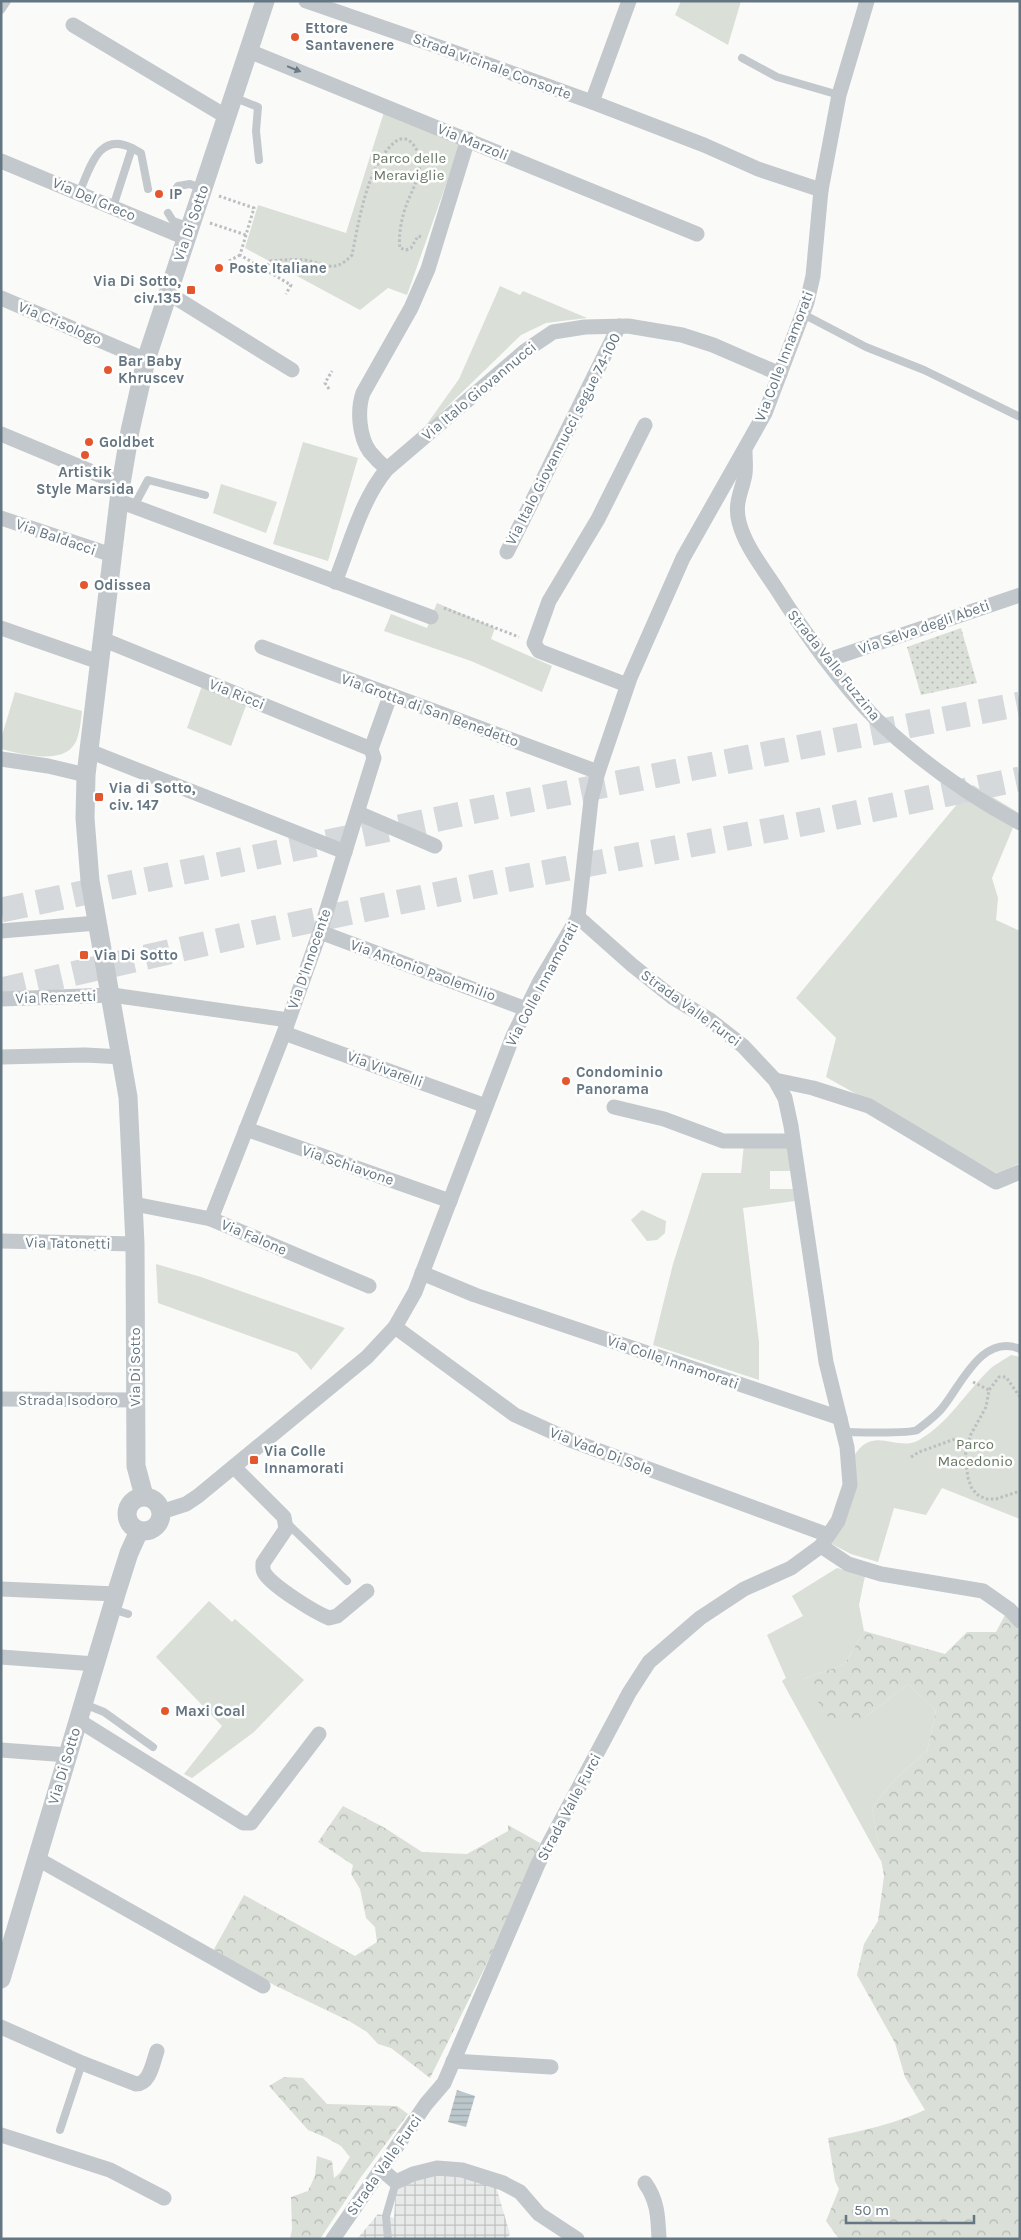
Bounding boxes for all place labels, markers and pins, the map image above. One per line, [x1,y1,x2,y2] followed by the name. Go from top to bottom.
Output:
[305,19,394,54] place label: Ettore Santavenere
[289,31,301,43] marker: Ettore Santavenere
[169,185,183,203] place label: IP
[153,188,165,200] marker: IP
[229,259,327,277] place label: Poste Italiane
[213,262,225,274] marker: Poste Italiane
[93,272,181,307] place label: Via Di Sotto, civ.135
[185,284,197,296] marker: Via Di Sotto, civ.135
[118,352,184,387] place label: Bar Baby Khruscev
[102,364,114,376] marker: Bar Baby Khruscev
[99,433,155,451] place label: Goldbet
[83,436,95,448] marker: Goldbet
[79,449,91,461] marker: Artistik Style Marsida
[36,463,134,498] place label: Artistik Style Marsida
[94,576,151,594] place label: Odissea
[78,579,90,591] marker: Odissea
[109,779,196,814] place label: Via di Sotto, civ. 147
[93,791,105,803] marker: Via di Sotto, civ. 147
[94,946,178,964] place label: Via Di Sotto
[78,949,90,961] marker: Via Di Sotto
[576,1063,663,1098] place label: Condominio Panorama
[560,1075,572,1087] marker: Condominio Panorama
[264,1442,344,1477] place label: Via Colle Innamorati
[248,1454,260,1466] marker: Via Colle Innamorati
[175,1702,245,1720] place label: Maxi Coal
[159,1705,171,1717] marker: Maxi Coal

